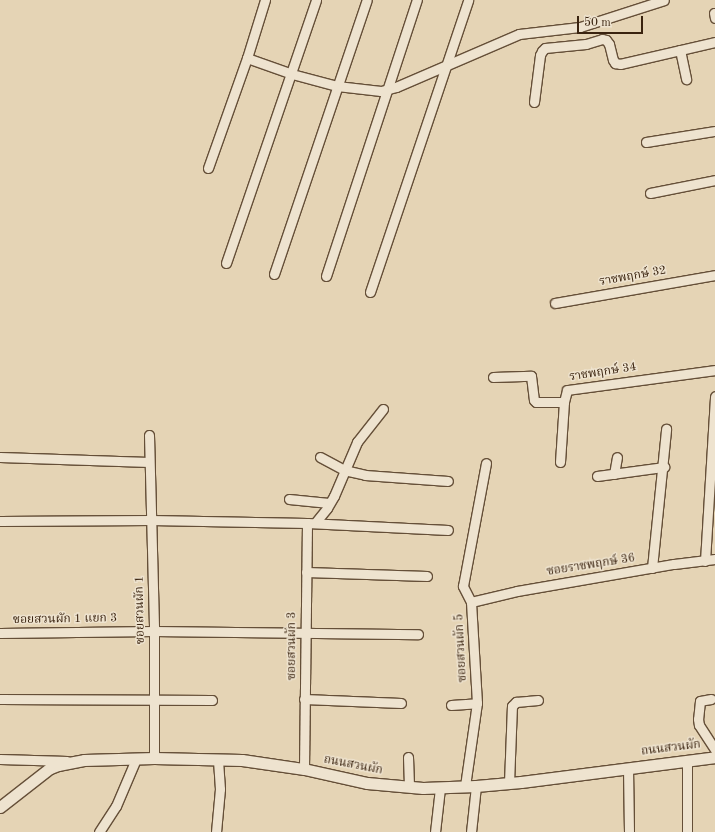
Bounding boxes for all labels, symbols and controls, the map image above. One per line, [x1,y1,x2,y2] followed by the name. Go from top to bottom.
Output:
[579,8,645,34] scale bar
[584,17,611,29] text: 50 m
[598,264,668,290] street label: ราชพฤกษ์ 32
[568,361,638,385] street label: ราชพฤกษ์ 34
[546,552,636,580] street label: ซอยราชพฤกษ์ 36
[133,576,149,644] street label: ซอยสวนผัก 1
[13,612,117,628] street label: ซอยสวนผัก 1 แยก 3
[286,612,300,680] street label: ซอยสวนผัก 3
[453,613,471,683] street label: ซอยสวนผัก 5
[640,738,702,760] street label: ถนนสวนผัก
[322,753,384,779] street label: ถนนสวนผัก

